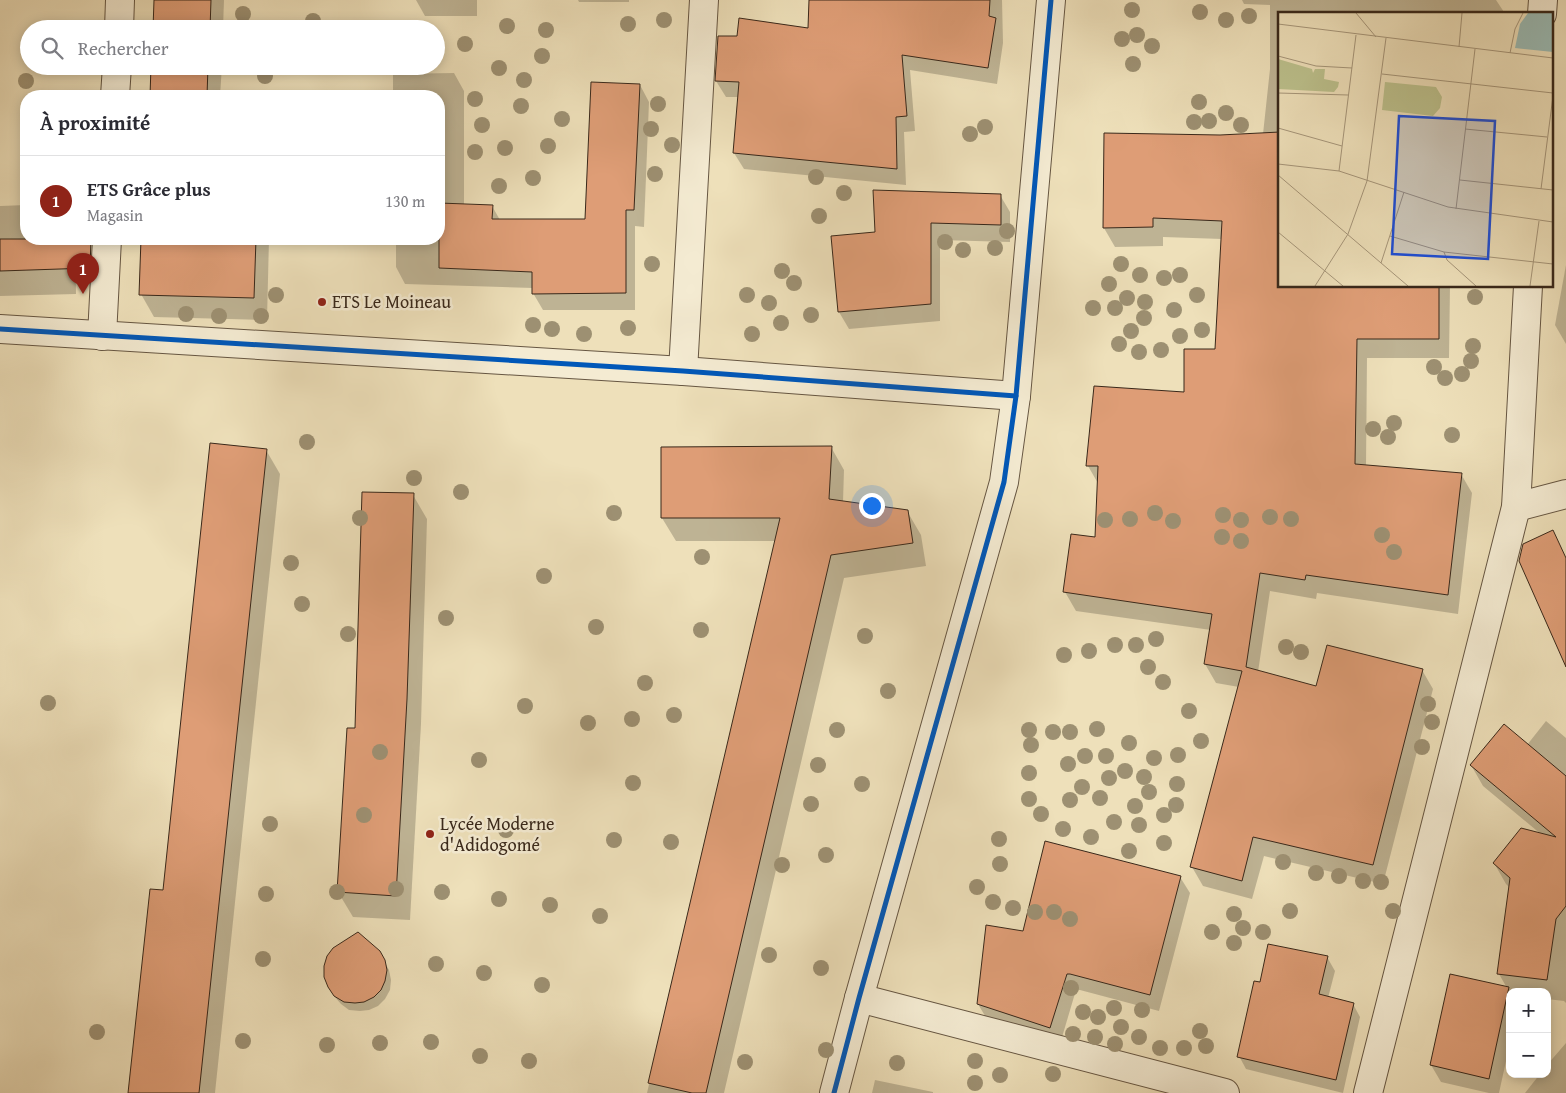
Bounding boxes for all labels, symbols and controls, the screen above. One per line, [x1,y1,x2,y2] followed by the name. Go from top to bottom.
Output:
[1278,12,1554,288] inset map
[20,20,445,75] search box
[38,34,66,62] icon: search
[78,34,169,62] text: Rechercher
[40,107,150,138] text: À proximité
[87,175,211,203] text: ETS Grâce plus
[52,189,60,213] text: 1
[385,189,425,213] text: 130 m
[87,203,143,227] text: Magasin
[67,253,99,294] pin: 1
[332,288,451,315] place label: ETS Le Moineau
[316,296,328,308] marker: ETS Le Moineau
[859,493,885,519] your location
[440,810,555,858] place label: Lycée Moderne d'Adidogomé
[424,828,436,840] marker: Lycée Moderne d'Adidogomé
[1506,988,1551,1078] map controls
[1506,988,1551,1033] button: +
[1506,1033,1551,1078] button: −

